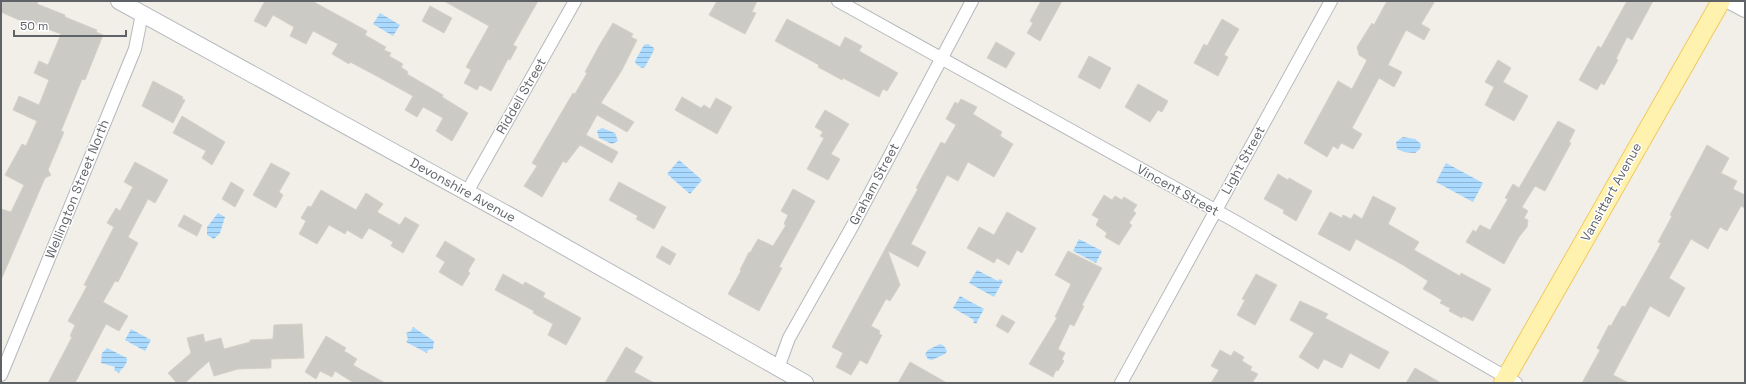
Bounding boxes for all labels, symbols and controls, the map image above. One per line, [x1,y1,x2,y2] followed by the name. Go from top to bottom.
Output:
[14,12,126,38] scale bar
[20,18,48,34] text: 50 m
[492,55,550,137] street label: Riddell Street
[41,117,113,261] street label: Wellington Street North
[1217,123,1269,197] street label: Light Street
[1577,139,1645,245] street label: Vansittart Avenue
[845,140,903,228] street label: Graham Street
[407,154,519,226] street label: Devonshire Avenue
[1134,160,1222,220] street label: Vincent Street

